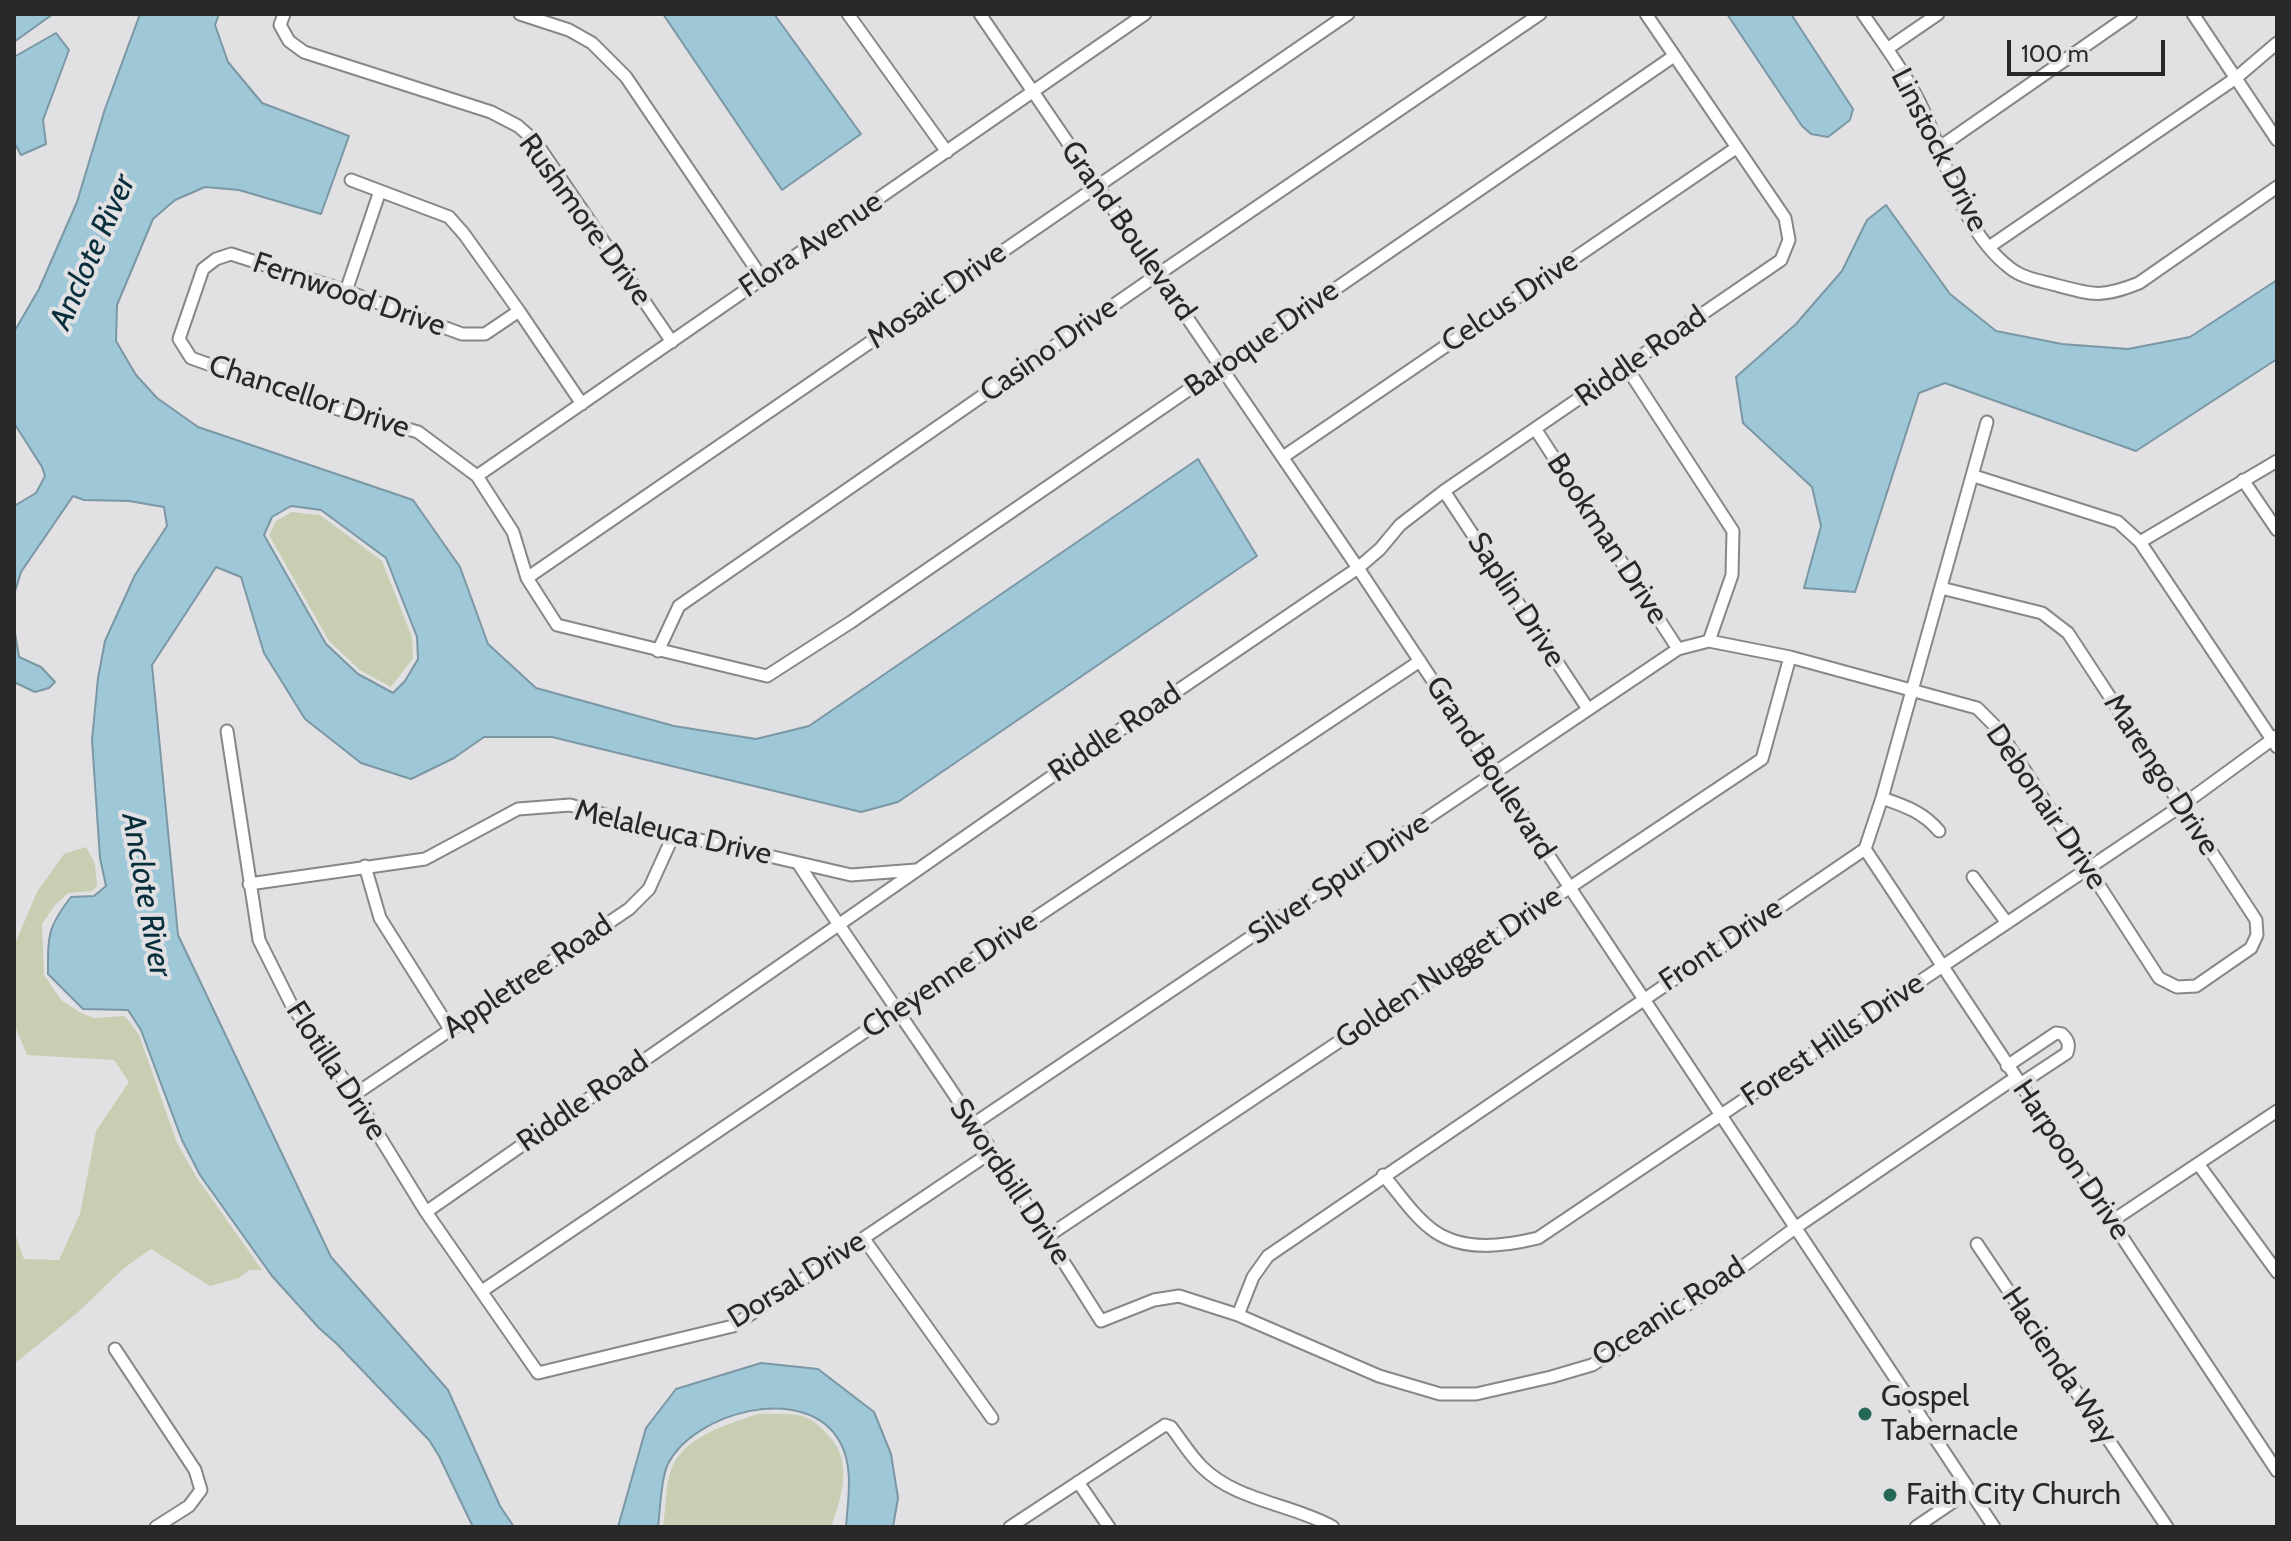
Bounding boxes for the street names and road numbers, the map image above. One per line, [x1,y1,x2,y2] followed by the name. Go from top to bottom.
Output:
[1883,62,1995,238] street label: Linstock Drive
[511,127,659,313] street label: Rushmore Drive
[1053,134,1203,328] street label: Grand Boulevard
[733,184,889,306] street label: Flora Avenue
[861,235,1013,357] street label: Mosaic Drive
[1435,243,1585,361] street label: Celcus Drive
[248,245,450,345] street label: Fernwood Drive
[1178,273,1346,405] street label: Baroque Drive
[974,290,1124,410] street label: Casino Drive
[1569,299,1713,415] street label: Riddle Road
[204,348,414,446] street label: Chancellor Drive
[1539,447,1675,631] street label: Bookman Drive
[1459,526,1573,674] street label: Saplin Drive
[1417,670,1563,866] street label: Grand Boulevard
[1042,676,1188,790] street label: Riddle Road
[2095,688,2227,862] street label: Marengo Drive
[1978,718,2114,896] street label: Debonair Drive
[571,793,775,873] street label: Melaleuca Drive
[1242,805,1436,953] street label: Silver Spur Drive
[1329,879,1569,1057] street label: Golden Nugget Drive
[1653,891,1789,999] street label: Front Drive
[856,903,1044,1047] street label: Cheyenne Drive
[437,907,619,1047] street label: Appletree Road
[1735,966,1931,1114] street label: Forest Hills Drive
[278,995,394,1147] street label: Flotilla Drive
[511,1044,655,1160] street label: Riddle Road
[2004,1073,2138,1247] street label: Harpoon Drive
[941,1092,1079,1272] street label: Swordbill Drive
[722,1224,872,1336] street label: Dorsal Drive
[1586,1249,1752,1375] street label: Oceanic Road
[1993,1281,2125,1451] street label: Hacienda Way

